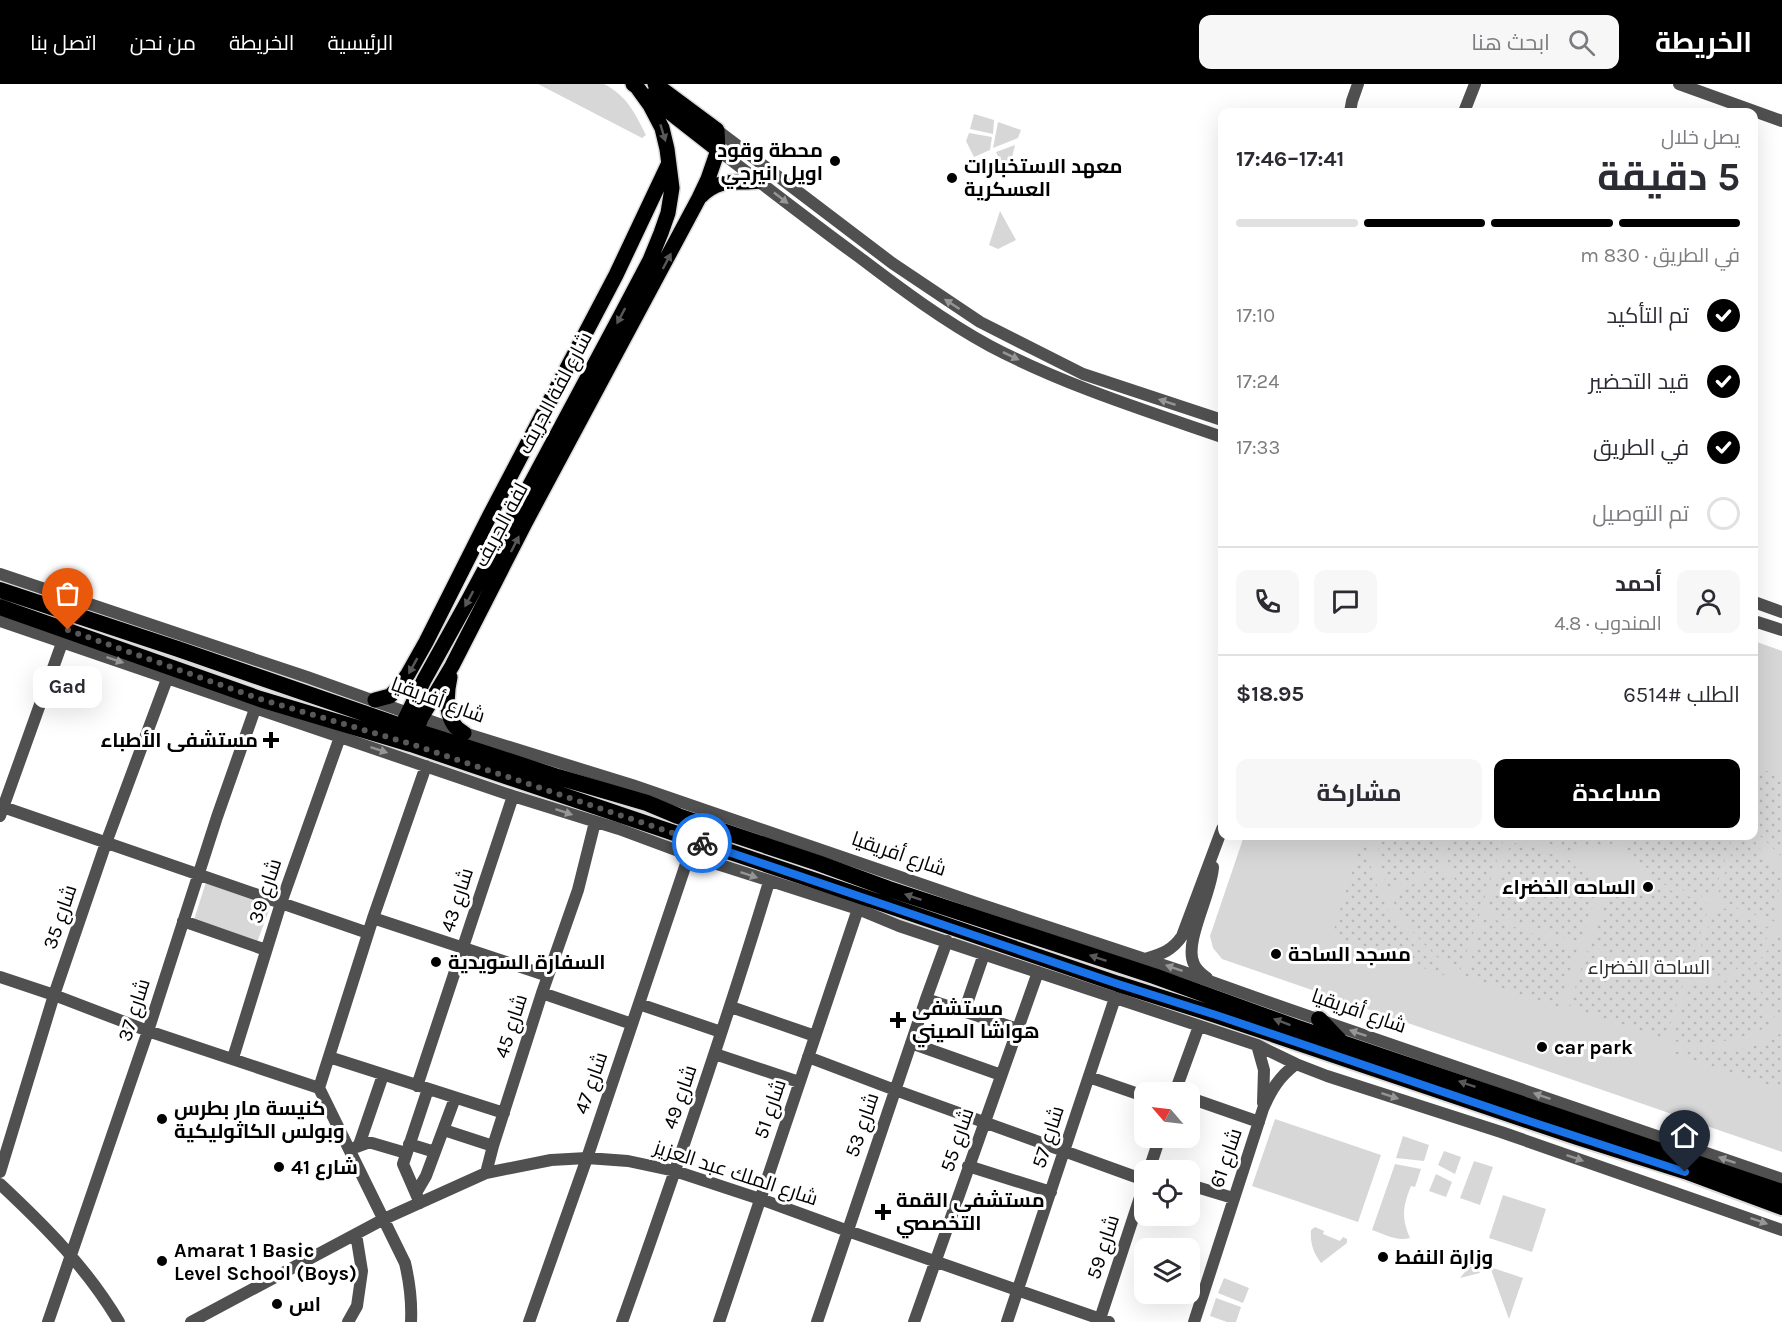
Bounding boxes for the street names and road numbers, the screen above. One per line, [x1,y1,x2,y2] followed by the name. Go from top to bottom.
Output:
[513,328,599,459] street label: شارع لفة الجريف
[469,479,533,571] street label: لفة الجريف
[387,671,489,730] street label: شارع أفريقيا
[848,826,950,883] street label: شارع أفريقيا
[244,856,288,927] street label: شارع 39
[436,865,480,936] street label: شارع 43
[38,882,84,953] street label: شارع 35
[113,976,157,1045] street label: شارع 37
[1308,983,1410,1040] street label: شارع أفريقيا
[490,991,534,1062] street label: شارع 45
[570,1049,614,1118] street label: شارع 47
[658,1062,704,1133] street label: شارع 49
[749,1076,793,1142] street label: شارع 51
[840,1090,886,1161] street label: شارع 53
[1027,1103,1071,1172] street label: شارع 57
[935,1105,981,1176] street label: شارع 55
[1205,1125,1249,1191] street label: شارع 61
[650,1135,821,1212] street label: شارع الملك عبد العزيز
[1082,1212,1126,1283] street label: شارع 59

